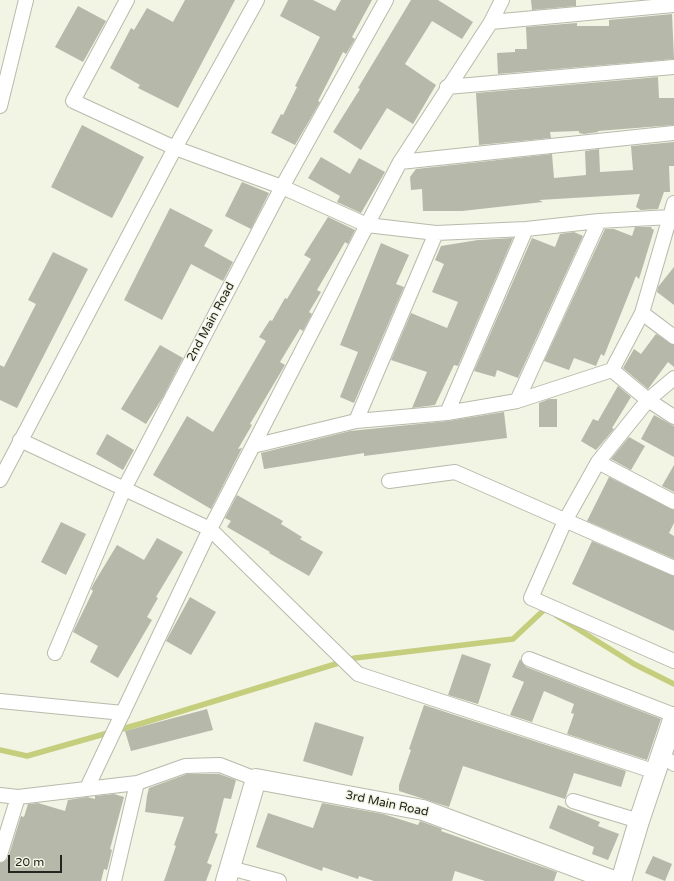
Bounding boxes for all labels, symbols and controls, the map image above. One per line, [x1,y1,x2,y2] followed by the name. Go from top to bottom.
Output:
[184,280,238,364] street label: 2nd Main Road
[344,788,430,820] street label: 3rd Main Road
[10,847,64,873] scale bar
[15,855,44,869] text: 20 m

